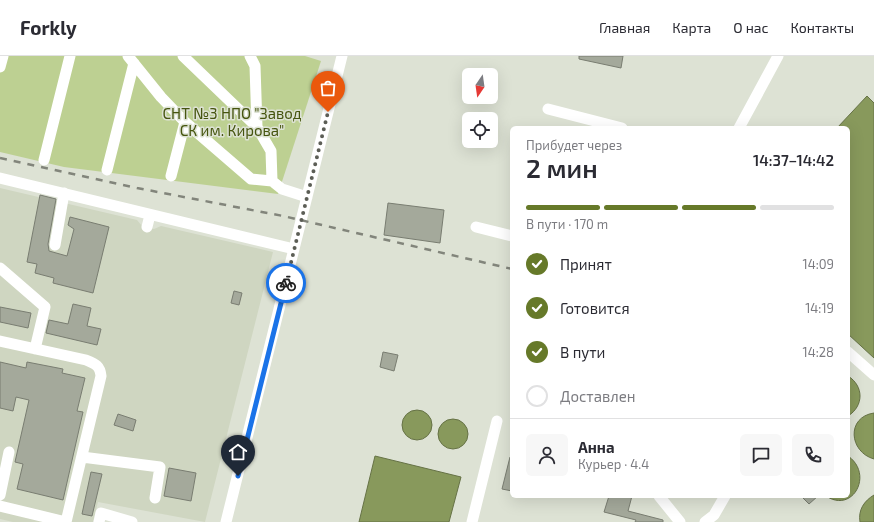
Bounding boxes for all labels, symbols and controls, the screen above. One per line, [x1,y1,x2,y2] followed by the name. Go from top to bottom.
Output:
[20,16,77,39] text: Forkly
[599,19,650,36] text: Главная
[672,19,711,36] text: Карта
[733,19,769,36] text: О нас
[791,19,854,36] text: Контакты
[462,68,498,104] north arrow
[462,68,498,148] map controls
[311,71,345,112] pin
[317,77,339,99] icon: bag
[163,104,302,139] park label: СНТ №3 НПО "Завод СК им. Кирова"
[462,112,498,148] button: locate
[526,137,622,153] text: Прибудет через
[753,151,834,169] text: 14:37–14:42
[526,152,598,183] text: 2 мин
[526,216,608,232] text: В пути · 170 m
[526,253,548,275] icon: check
[560,255,612,273] text: Принят
[802,256,834,272] text: 14:09
[266,263,306,303] courier
[275,272,297,294] icon: bike
[526,297,548,319] icon: check
[560,299,630,317] text: Готовится
[805,300,834,316] text: 14:19
[526,341,548,363] icon: check
[560,343,605,361] text: В пути
[803,344,834,360] text: 14:28
[560,387,636,405] text: Доставлен
[526,434,568,476] button: person
[740,434,782,476] button: chat
[792,434,834,476] button: phone
[221,435,255,476] pin
[578,438,615,456] text: Анна
[227,441,249,463] icon: home
[578,456,649,472] text: Курьер · 4.4

